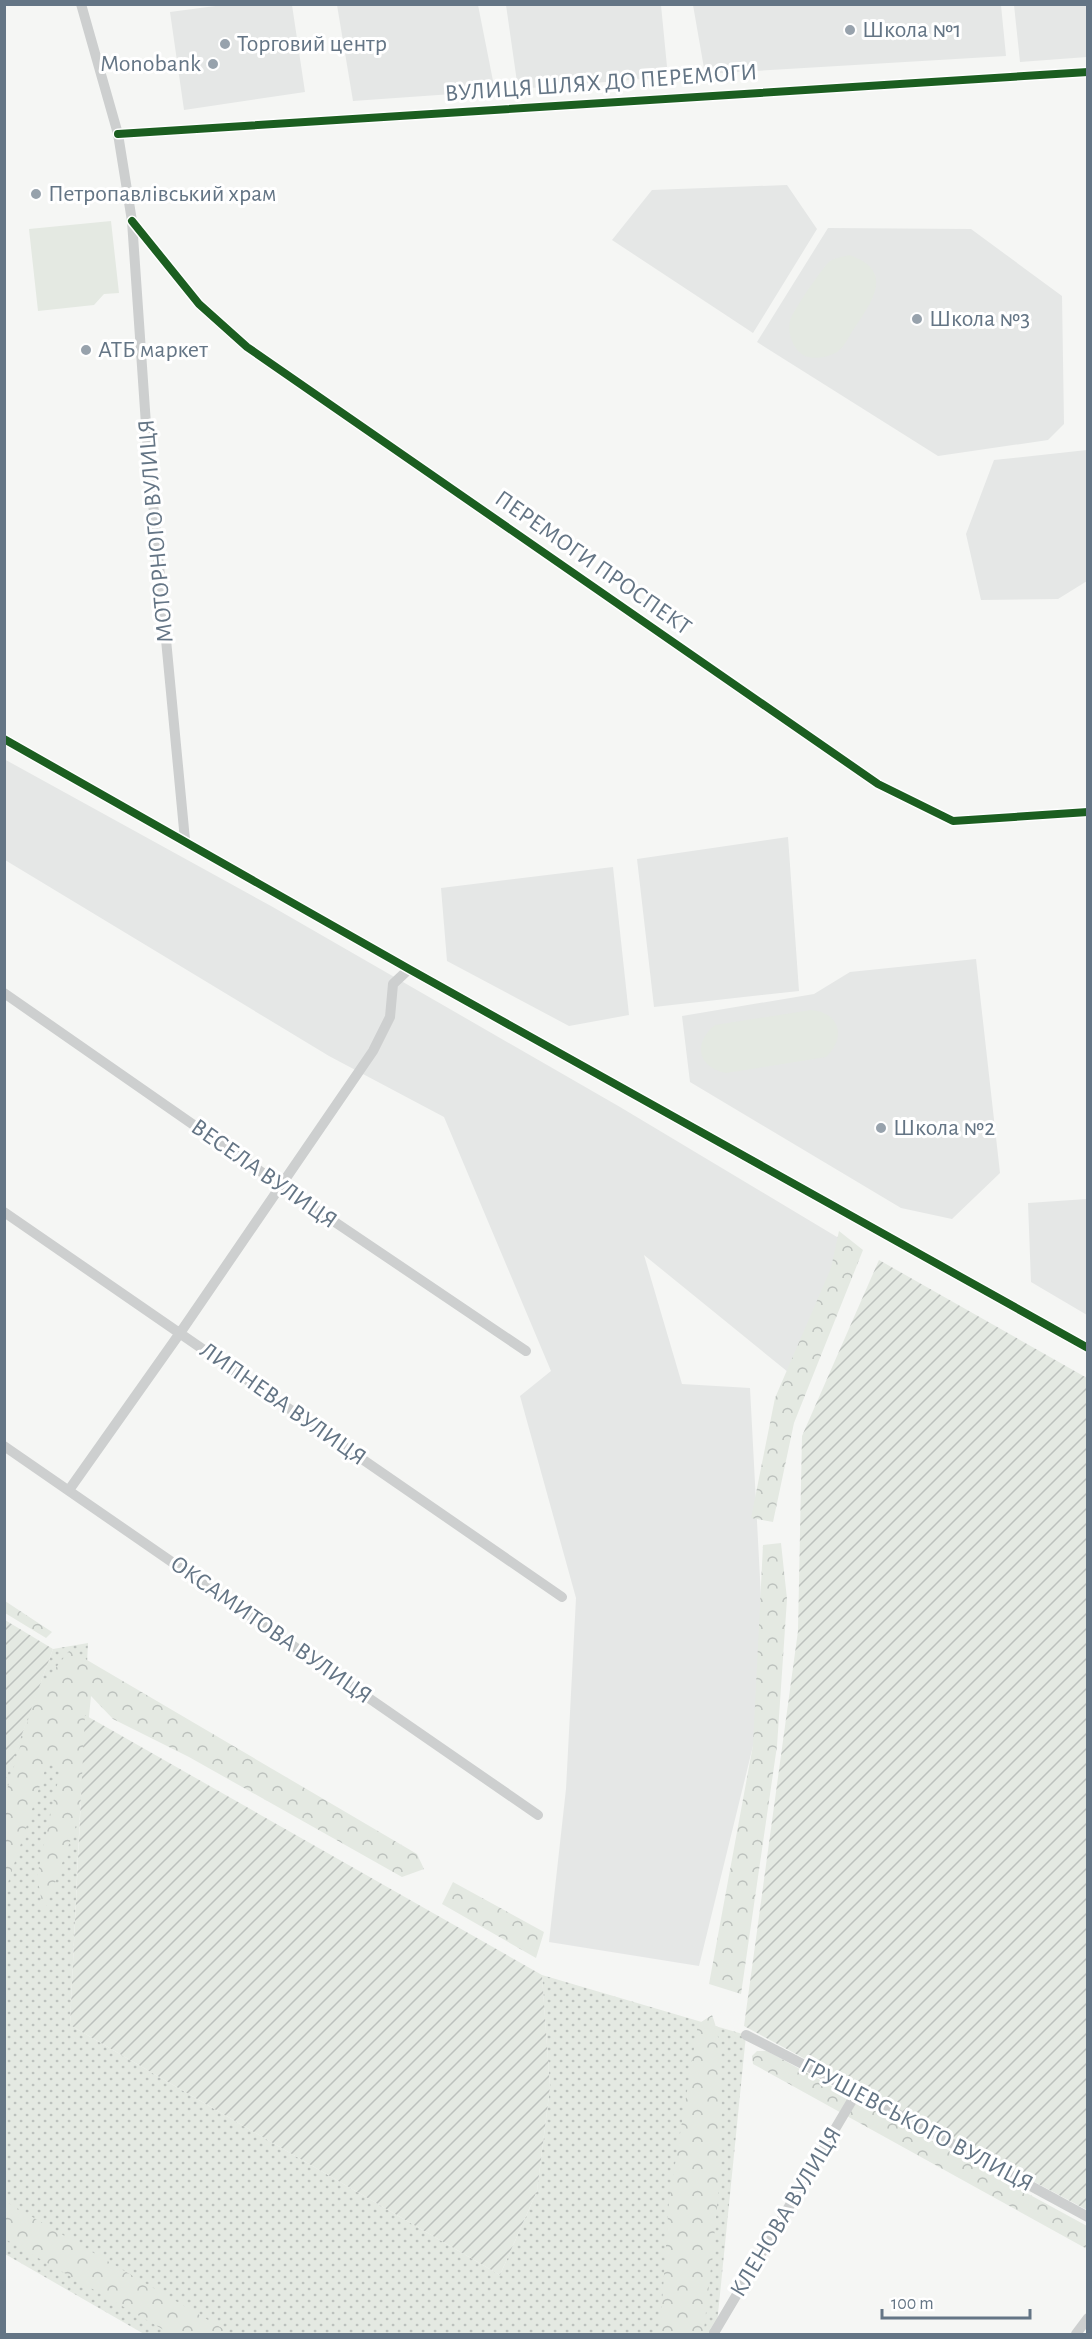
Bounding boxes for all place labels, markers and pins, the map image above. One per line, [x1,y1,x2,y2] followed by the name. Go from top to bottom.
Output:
[862,18,961,42] place label: Школа №1
[843,23,857,37] marker: Школа №1
[237,32,387,56] place label: Торговий центр
[218,37,232,51] marker: Торговий центр
[100,52,201,76] place label: Monobank
[206,57,220,71] marker: Monobank
[48,182,277,206] place label: Петропавлівський храм
[29,187,43,201] marker: Петропавлівський храм
[929,307,1030,331] place label: Школа №3
[910,312,924,326] marker: Школа №3
[98,338,208,362] place label: АТБ маркет
[79,343,93,357] marker: АТБ маркет
[893,1116,995,1140] place label: Школа №2
[874,1121,888,1135] marker: Школа №2

